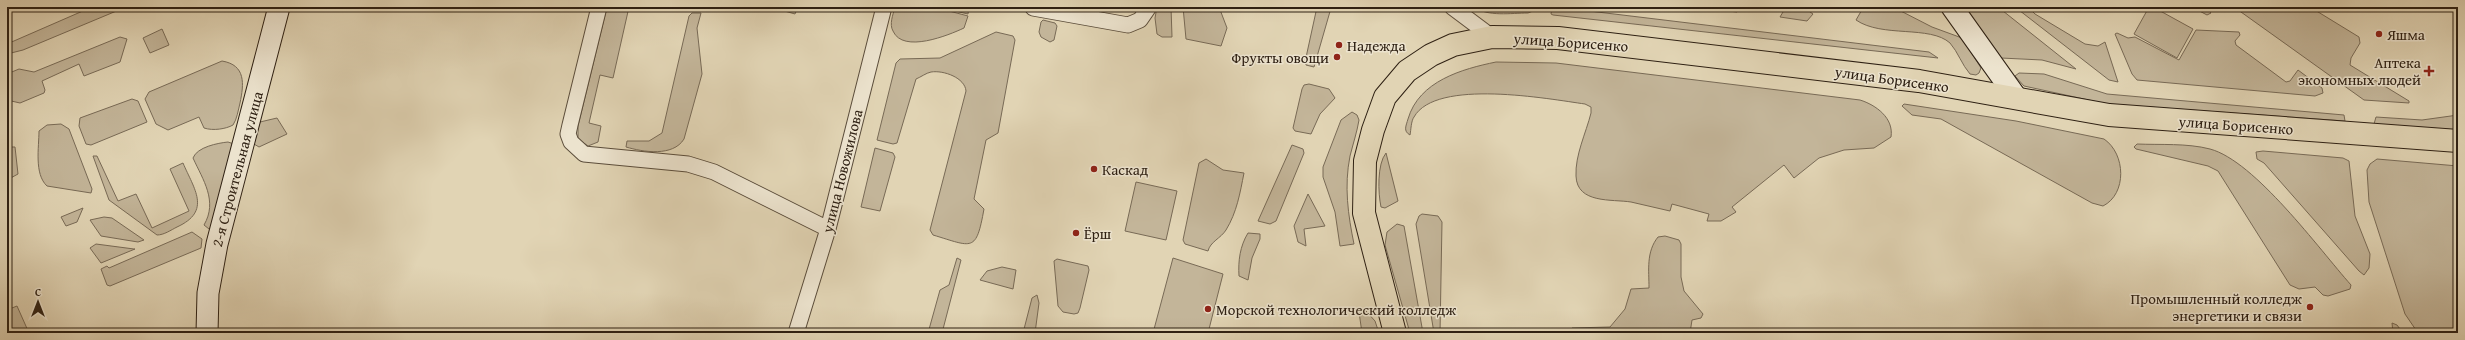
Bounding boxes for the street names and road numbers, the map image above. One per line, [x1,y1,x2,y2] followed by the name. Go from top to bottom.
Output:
[1512,27,1629,57] street label: улица Борисенко
[1833,60,1951,97] street label: улица Борисенко
[206,88,268,249] street label: 2-я Строительная улица
[816,106,868,236] street label: улица Новожилова
[2177,110,2294,140] street label: улица Борисенко

